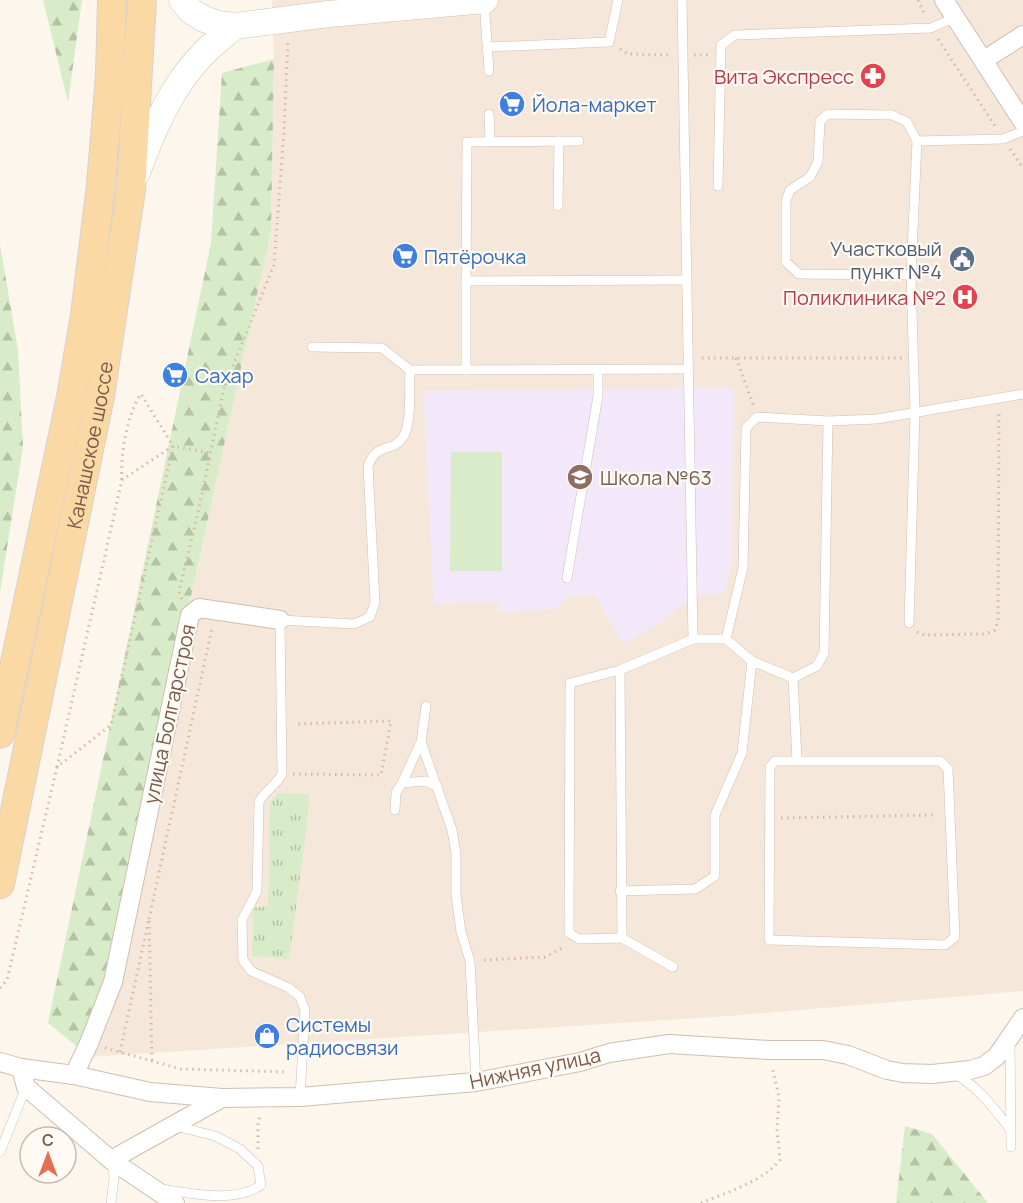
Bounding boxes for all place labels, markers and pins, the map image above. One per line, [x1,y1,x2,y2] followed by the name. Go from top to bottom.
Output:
[858,61,888,91] pharmacy icon: Вита Экспресс
[714,63,854,90] place label: Вита Экспресс
[497,89,527,119] supermarket icon: Йола-маркет
[532,91,657,118] place label: Йола-маркет
[830,235,942,285] place label: Участковый пункт №4
[390,241,420,271] supermarket icon: Пятёрочка
[424,243,526,270] place label: Пятёрочка
[947,244,977,274] public building icon: Участковый пункт №4
[950,282,980,312] hospital icon: Поликлиника №2
[783,284,946,311] place label: Поликлиника №2
[160,360,190,390] supermarket icon: Сахар
[195,362,254,389] place label: Сахар
[565,462,595,492] school or university icon: Школа №63
[600,464,712,491] place label: Школа №63
[286,1011,398,1061] place label: Системы радиосвязи
[252,1021,282,1051] shop icon: Системы радиосвязи

